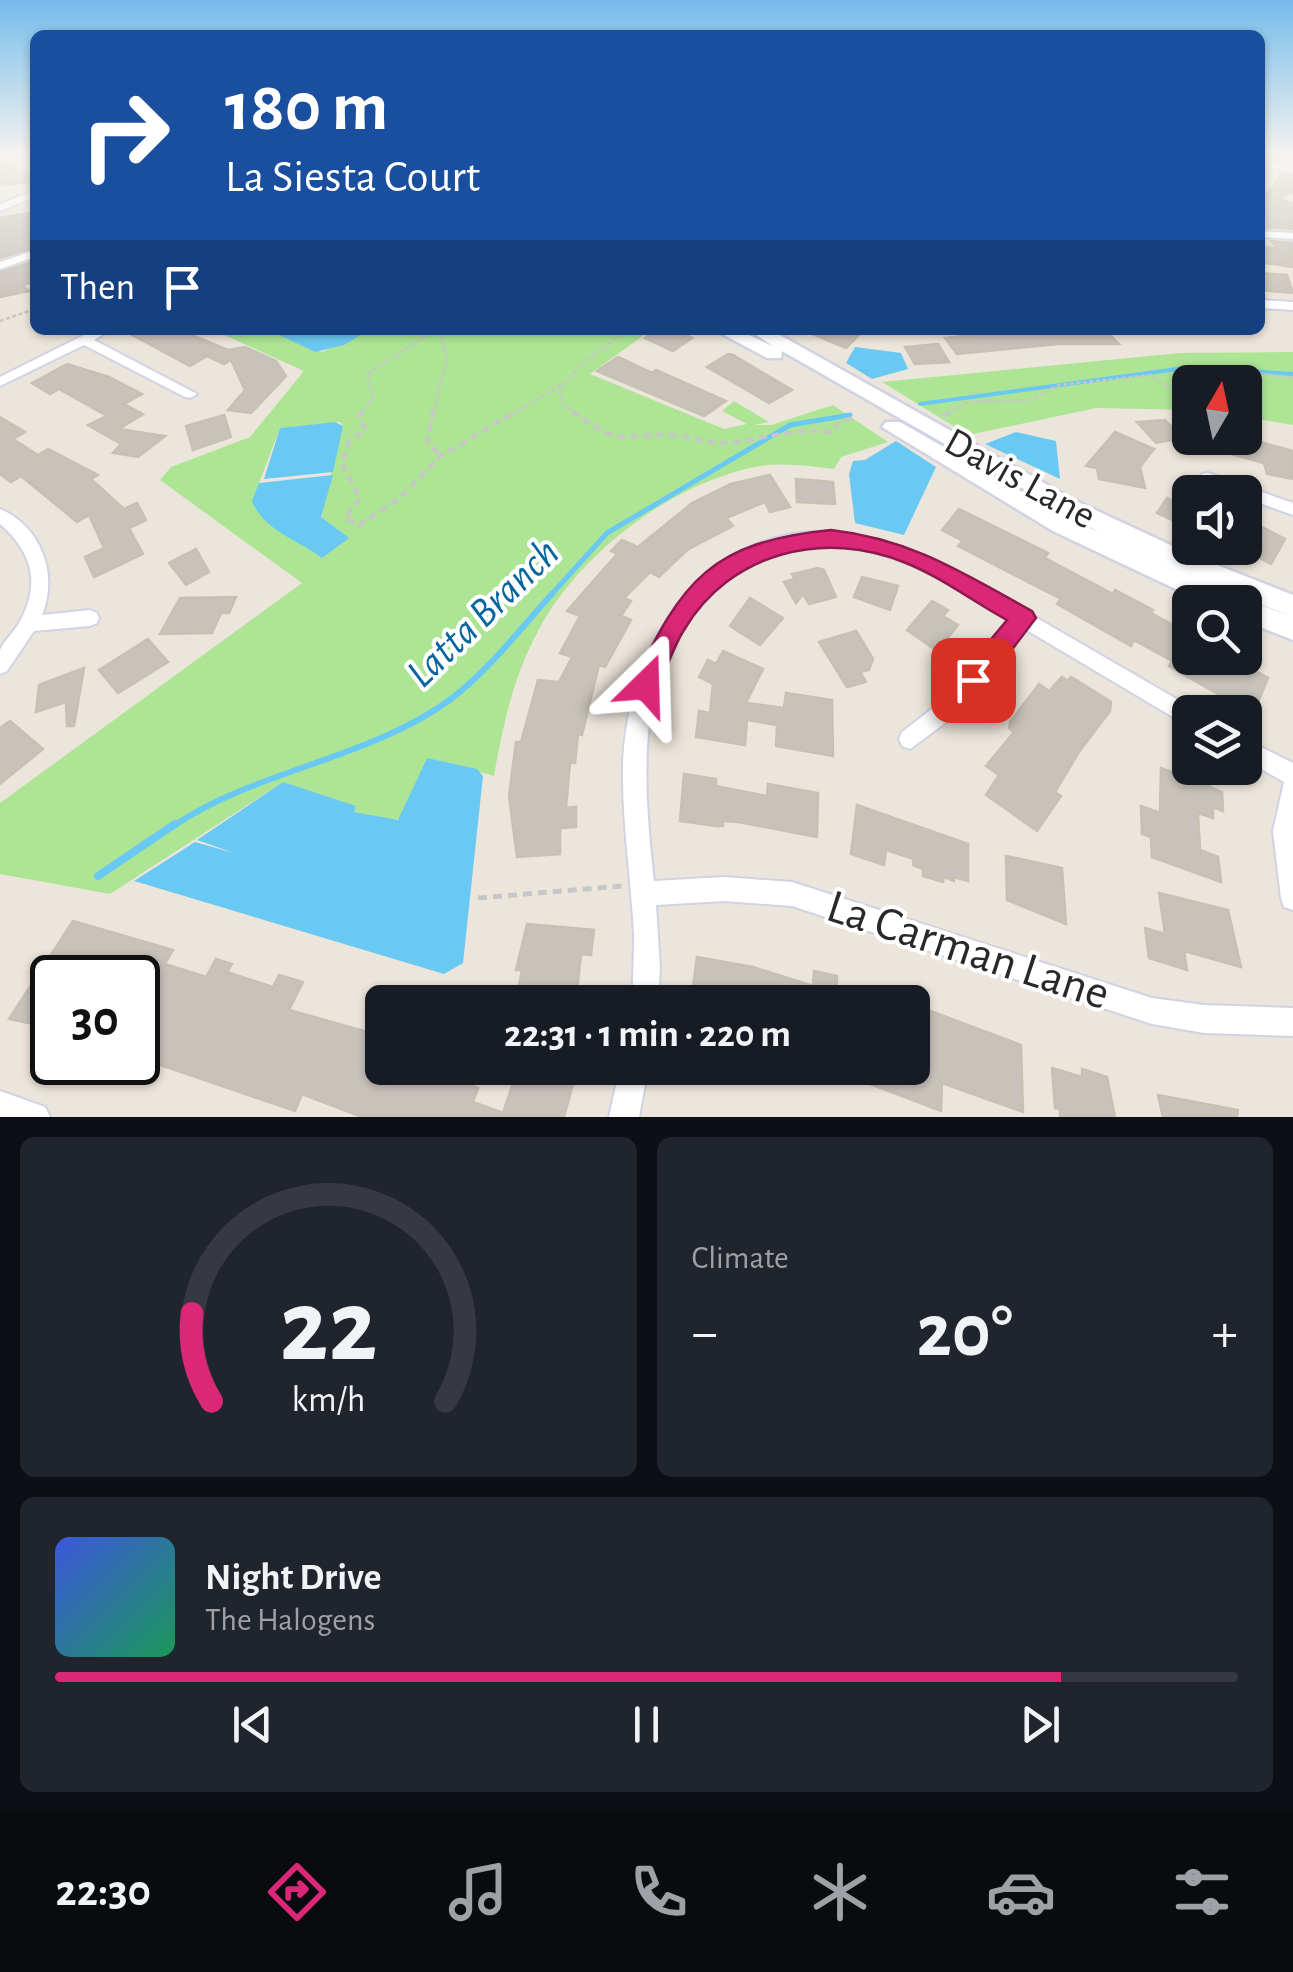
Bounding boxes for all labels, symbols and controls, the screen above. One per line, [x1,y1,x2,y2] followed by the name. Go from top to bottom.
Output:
[60,70,190,200] icon: right
[225,73,388,143] text: 180 m
[225,155,480,200] text: La Siesta Court
[155,260,210,315] icon: arrive
[60,269,135,307] text: Then
[1172,365,1262,455] north arrow
[1172,365,1262,785] map controls
[938,421,1102,537] street label: Davis Lane
[1172,475,1262,565] button: sound
[399,531,567,695] water label: Latta Branch
[1172,585,1262,675] button: search
[594,633,698,737] position arrow
[931,638,1016,723] pin
[946,653,1001,708] icon: arrive
[1172,695,1262,785] button: layers
[821,883,1115,1019] street label: La Carman Lane
[30,955,160,1085] speed limit sign: 30
[504,1016,791,1054] text: 22:31 · 1 min · 220 m
[692,1242,789,1274] text: Climate
[279,1276,377,1380] text: 22
[917,1295,1013,1370] text: 20°
[692,1306,718,1361] text: −
[1212,1306,1238,1361] text: +
[291,1382,365,1418] text: km/h
[205,1559,381,1597] text: Night Drive
[205,1604,375,1636] text: The Halogens
[225,1697,280,1752] icon: previous
[619,1697,674,1752] icon: pause
[1013,1697,1068,1752] icon: next
[262,1857,332,1927] icon: directions
[443,1857,513,1927] icon: music
[624,1857,694,1927] icon: phone
[805,1857,875,1927] icon: climate
[986,1857,1056,1927] icon: car
[1167,1857,1237,1927] icon: filters
[56,1869,151,1914] text: 22:30

